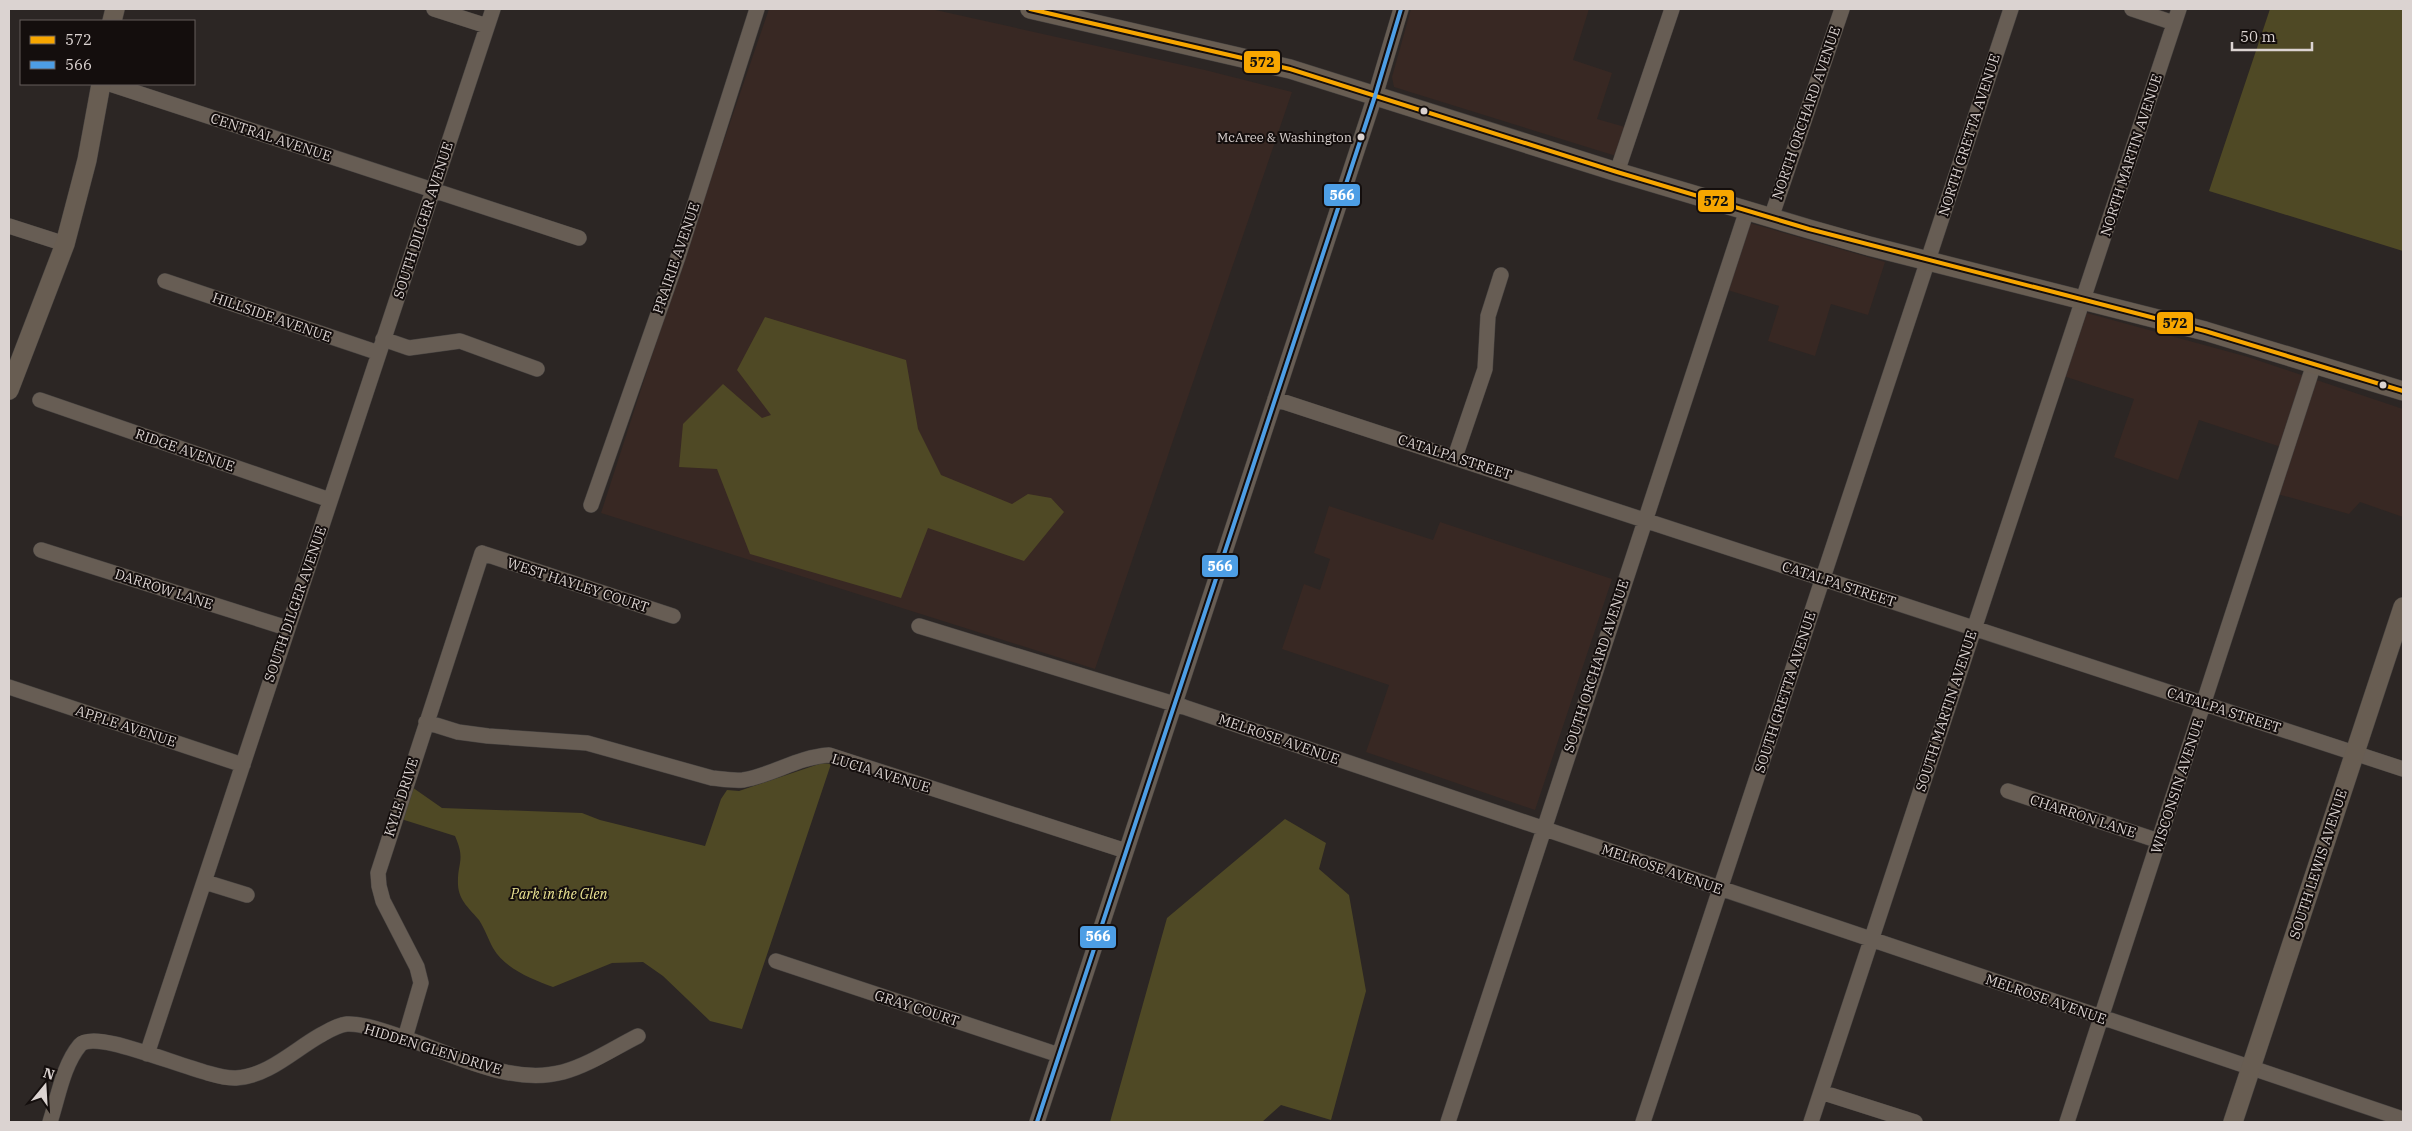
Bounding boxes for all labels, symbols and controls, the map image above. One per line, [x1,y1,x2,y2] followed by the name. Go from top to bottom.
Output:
[20,20,195,85] legend
[2232,20,2312,52] scale bar
[1768,24,1844,202] street label: NORTH ORCHARD AVENUE
[2240,27,2276,46] text: 50 m
[65,30,92,49] text: 572
[1243,50,1281,74] line badge: 572
[1934,51,2004,219] street label: NORTH GRETTA AVENUE
[1249,53,1275,71] text: 572
[65,55,92,74] text: 566
[2096,71,2166,238] street label: NORTH MARTIN AVENUE
[1419,106,1429,116] unlabelled marker
[208,109,334,165] street label: CENTRAL AVENUE
[1217,129,1352,146] place label: McAree & Washington
[1356,132,1366,142] marker: McAree & Washington
[389,139,457,301] street label: SOUTH DILGER AVENUE
[1323,183,1361,207] line badge: 566
[1329,186,1355,204] text: 566
[1697,189,1735,213] line badge: 572
[1703,192,1729,210] text: 572
[649,200,703,316] street label: PRAIRIE AVENUE
[210,288,334,346] street label: HILLSIDE AVENUE
[2156,311,2194,335] line badge: 572
[2162,314,2188,332] text: 572
[2378,380,2388,390] unlabelled marker
[133,425,237,475] street label: RIDGE AVENUE
[1396,430,1514,484] street label: CATALPA STREET
[260,524,330,684] street label: SOUTH DILGER AVENUE
[505,554,651,616] street label: WEST HAYLEY COURT
[1201,554,1239,578] line badge: 566
[1207,557,1233,575] text: 566
[1780,557,1898,611] street label: CATALPA STREET
[113,565,215,613] street label: DARROW LANE
[1560,577,1633,755] street label: SOUTH ORCHARD AVENUE
[1750,609,1820,775] street label: SOUTH GRETTA AVENUE
[1911,628,1981,794] street label: SOUTH MARTIN AVENUE
[2165,683,2283,737] street label: CATALPA STREET
[73,701,179,751] street label: APPLE AVENUE
[1216,710,1342,768] street label: MELROSE AVENUE
[2147,716,2207,856] street label: WISCONSIN AVENUE
[830,749,933,797] street label: LUCIA AVENUE
[380,755,422,839] street label: KYLE DRIVE
[2285,787,2351,941] street label: SOUTH LEWIS AVENUE
[2028,790,2138,842] street label: CHARRON LANE
[1599,840,1725,898] street label: MELROSE AVENUE
[510,885,607,903] park label: Park in the Glen
[1079,925,1117,949] line badge: 566
[1085,927,1111,945] text: 566
[1983,970,2109,1028] street label: MELROSE AVENUE
[872,986,962,1030] street label: GRAY COURT
[362,1020,504,1078] street label: HIDDEN GLEN DRIVE
[20,1061,70,1111] north arrow
[41,1063,57,1084] text: N

